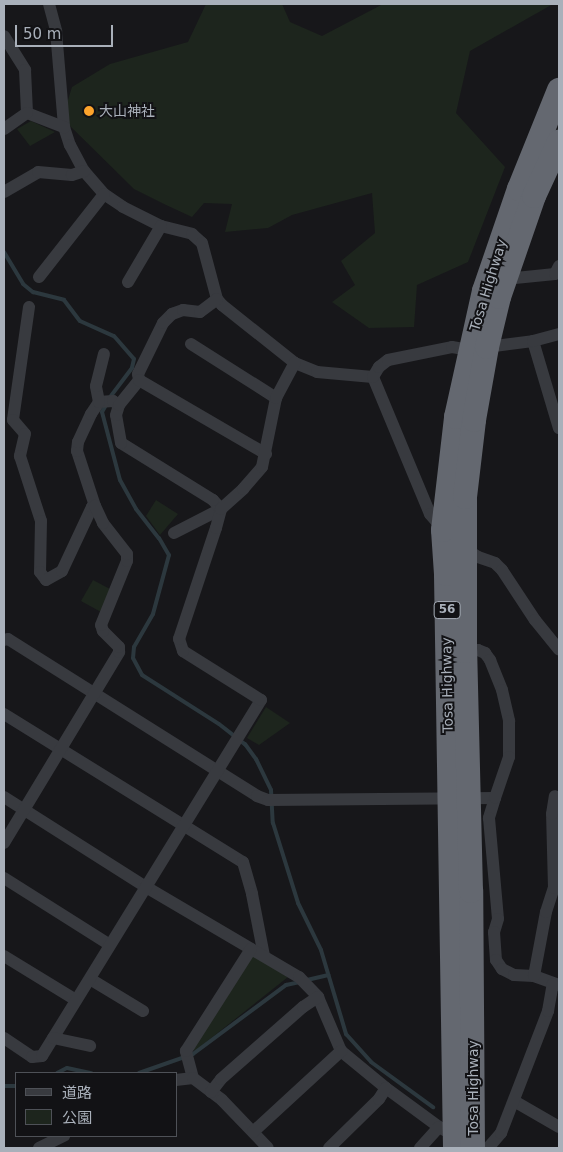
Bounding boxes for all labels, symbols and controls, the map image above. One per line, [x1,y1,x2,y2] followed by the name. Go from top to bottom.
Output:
[18,15,115,47] scale bar
[23,25,61,43] text: 50 m
[99,103,155,119] place label: 大山神社
[83,105,95,117] marker: 大山神社
[466,237,510,333] street label: Tosa Highway
[433,600,461,620] road number: 56
[438,637,456,733] street label: Tosa Highway
[465,1040,481,1136] street label: Tosa Highway
[15,1072,178,1137] legend
[62,1084,92,1102] text: 道路
[62,1109,92,1127] text: 公園

